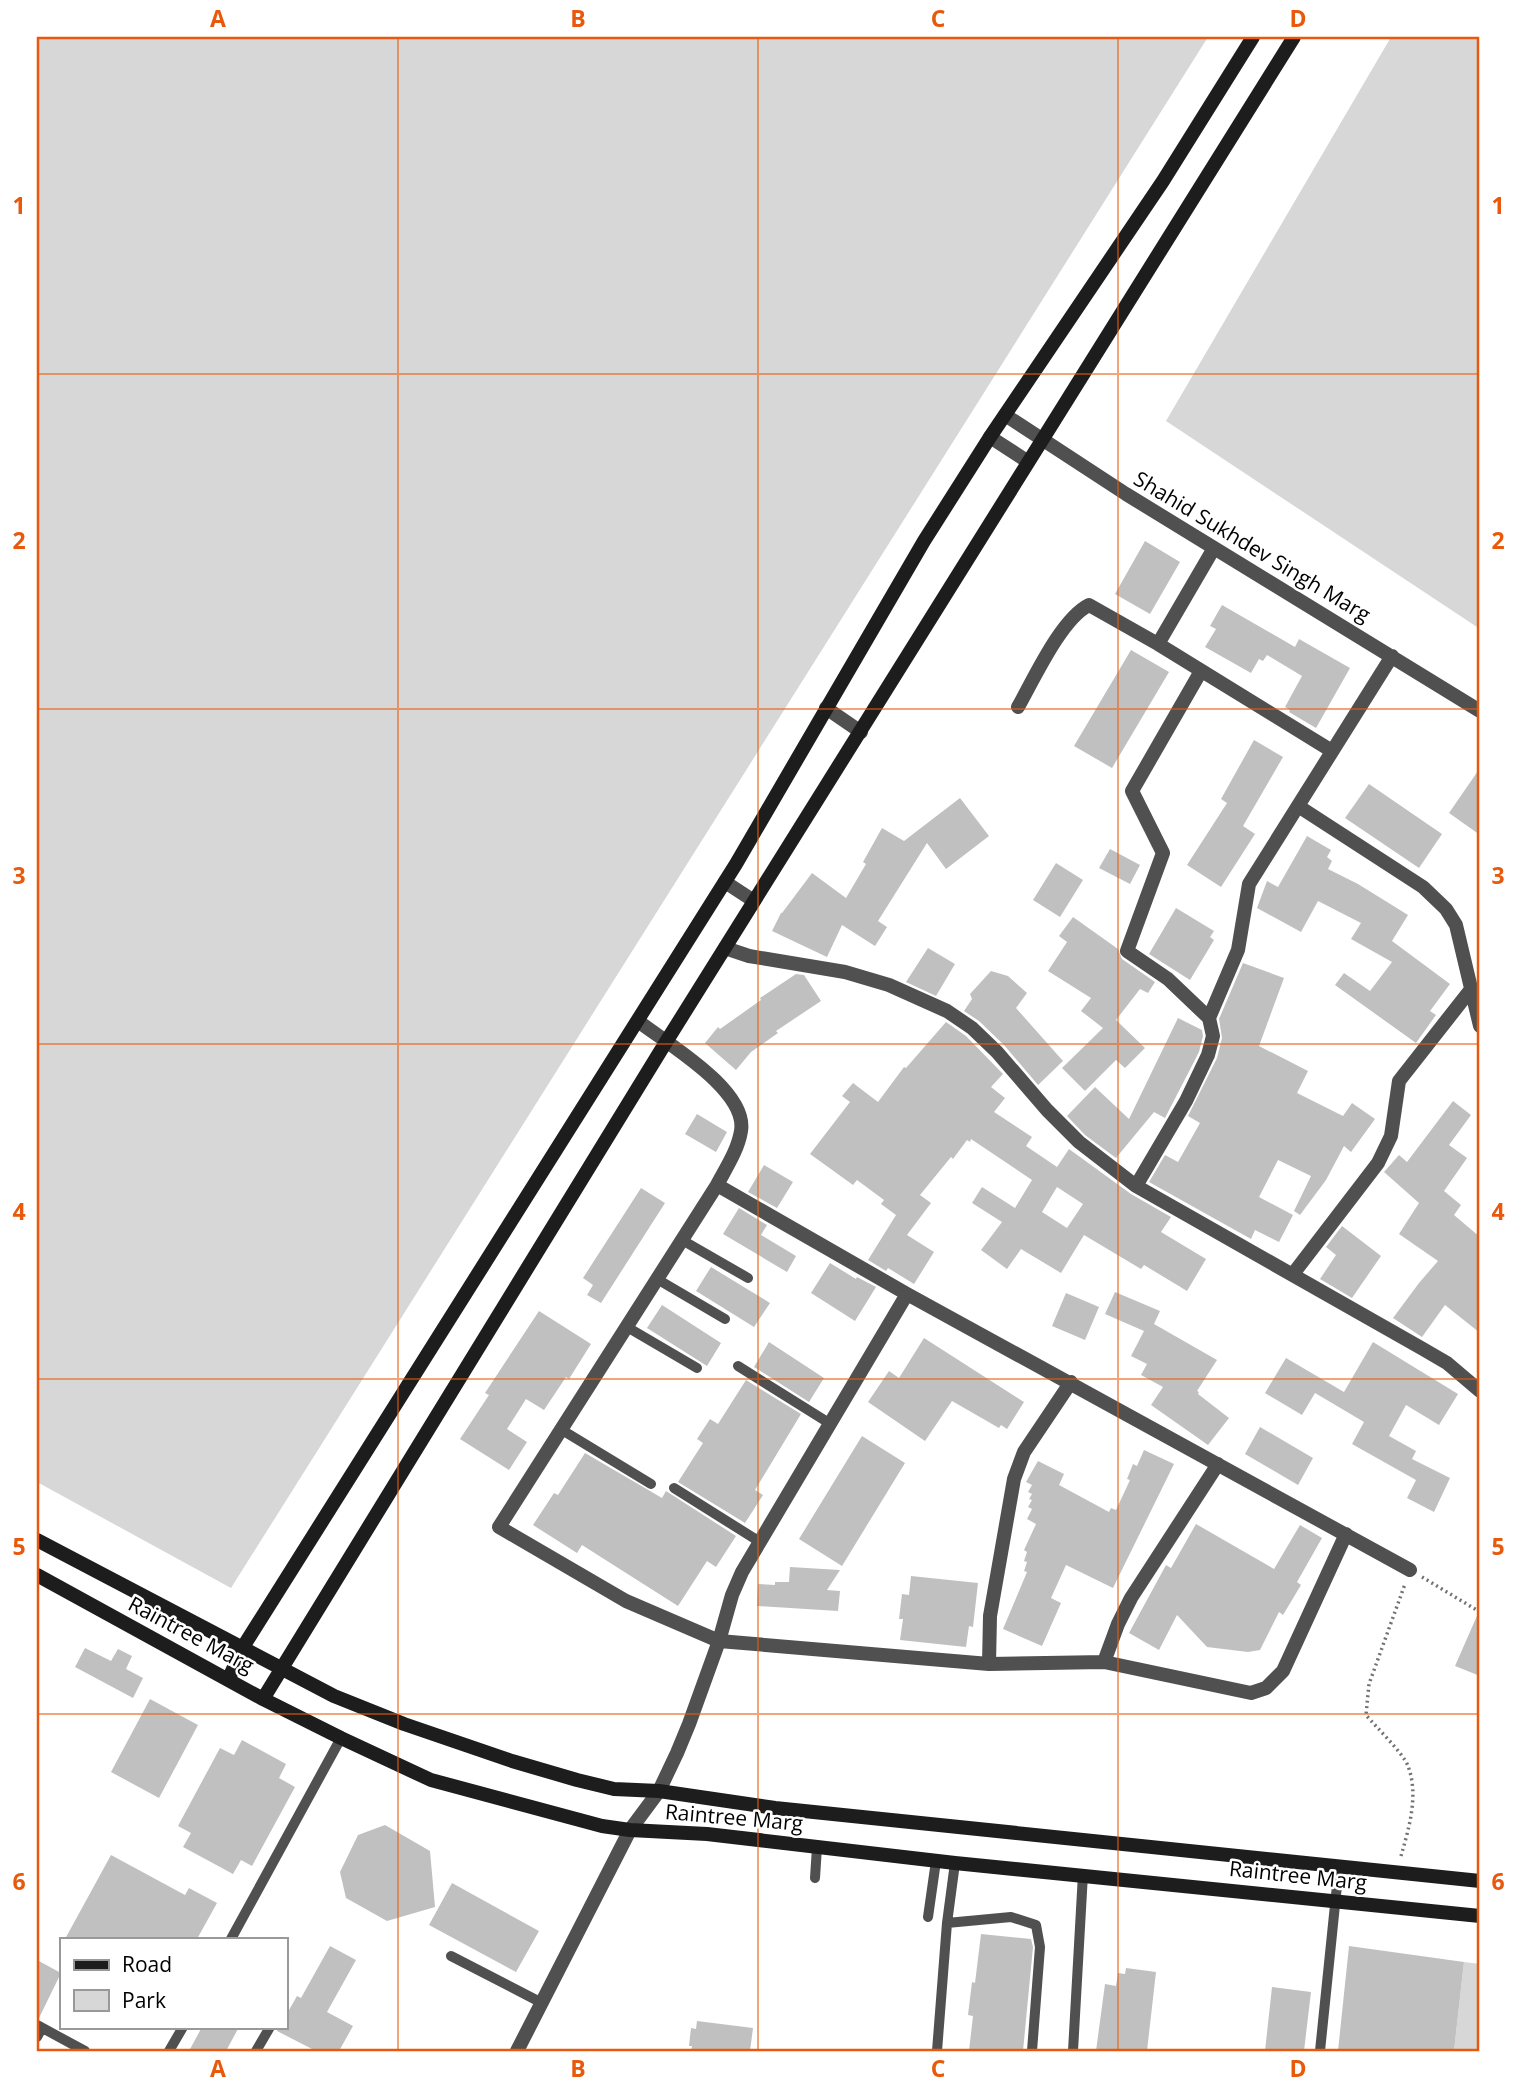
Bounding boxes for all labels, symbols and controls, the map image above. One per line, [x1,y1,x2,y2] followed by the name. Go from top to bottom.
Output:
[210,2,226,34] text: A
[570,2,586,34] text: B
[931,2,945,34] text: C
[1289,2,1307,34] text: D
[12,189,26,221] text: 1
[1491,189,1505,221] text: 1
[1129,464,1376,628] street label: Shahid Sukhdev Singh Marg
[12,524,26,556] text: 2
[1491,524,1505,556] text: 2
[12,859,26,891] text: 3
[1491,859,1505,891] text: 3
[12,1195,26,1227] text: 4
[1491,1195,1505,1227] text: 4
[12,1530,26,1562] text: 5
[1491,1530,1505,1562] text: 5
[124,1589,259,1679] street label: Raintree Marg
[664,1797,804,1837] street label: Raintree Marg
[1228,1854,1368,1896] street label: Raintree Marg
[12,1865,26,1897] text: 6
[1491,1865,1505,1897] text: 6
[60,1938,287,2028] legend
[122,1950,172,1978] text: Road
[122,1986,166,2014] text: Park
[210,2052,226,2084] text: A
[570,2052,586,2084] text: B
[931,2052,945,2084] text: C
[1289,2052,1307,2084] text: D

